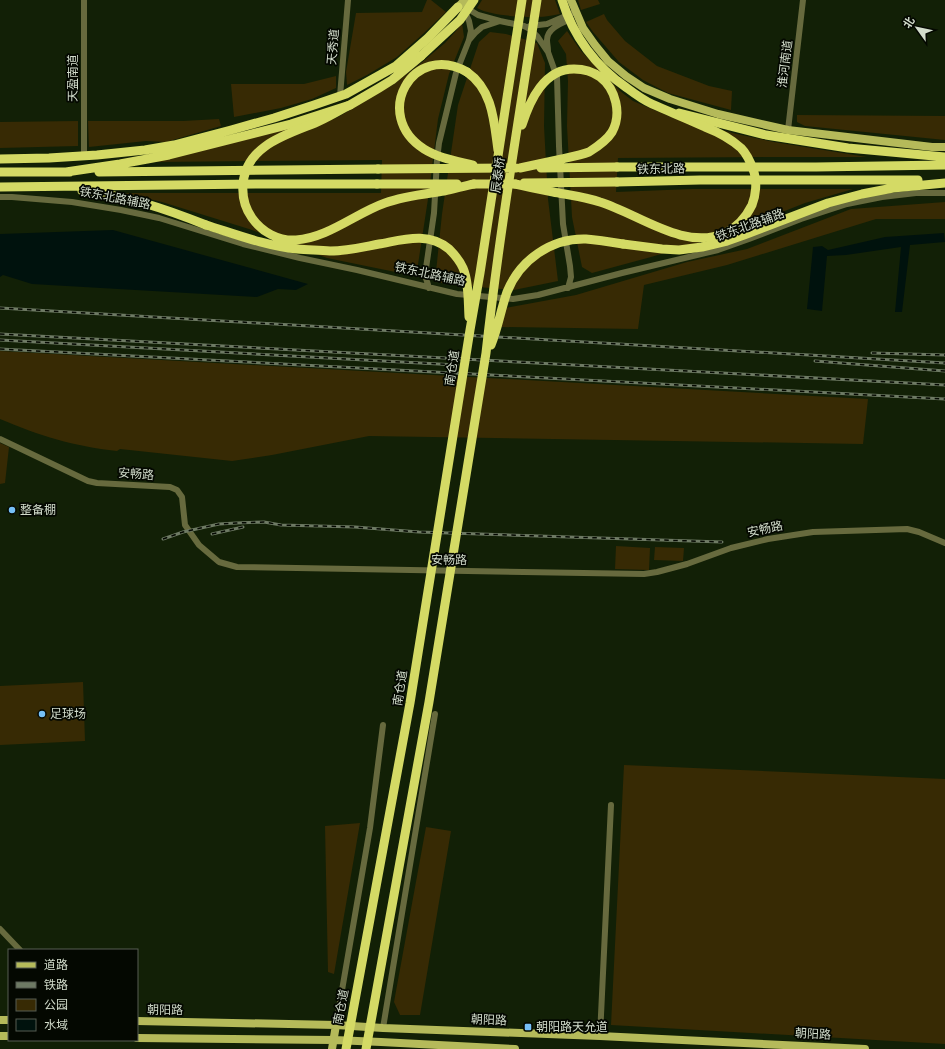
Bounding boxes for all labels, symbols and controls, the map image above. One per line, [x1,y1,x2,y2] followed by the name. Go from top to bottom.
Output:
[897,8,937,48] north arrow
[898,13,917,31] text: 北
[321,28,343,66] street label: 天秀道
[772,39,796,89] street label: 淮河南道
[63,54,81,102] street label: 天盈南道
[486,156,508,194] street label: 辰泰桥
[637,159,685,177] street label: 铁东北路
[78,181,152,213] street label: 铁东北路辅路
[713,203,787,245] street label: 铁东北路辅路
[393,257,467,289] street label: 铁东北路辅路
[439,349,463,387] street label: 南仓道
[117,463,155,483] street label: 安畅路
[20,500,56,518] place label: 整备棚
[7,505,17,515] marker: 整备棚
[745,515,784,541] street label: 安畅路
[431,550,467,568] street label: 安畅路
[387,669,411,707] street label: 南仓道
[50,704,86,722] place label: 足球场
[37,709,47,719] marker: 足球场
[8,949,138,1041] legend
[44,955,68,973] text: 道路
[44,975,68,993] text: 铁路
[328,987,352,1026] street label: 南仓道
[44,995,68,1013] text: 公园
[147,1000,183,1018] street label: 朝阳路
[471,1009,507,1029] street label: 朝阳路
[44,1015,68,1033] text: 水域
[536,1017,608,1035] place label: 朝阳路天允道
[523,1022,533,1032] marker: 朝阳路天允道
[795,1023,832,1043] street label: 朝阳路

